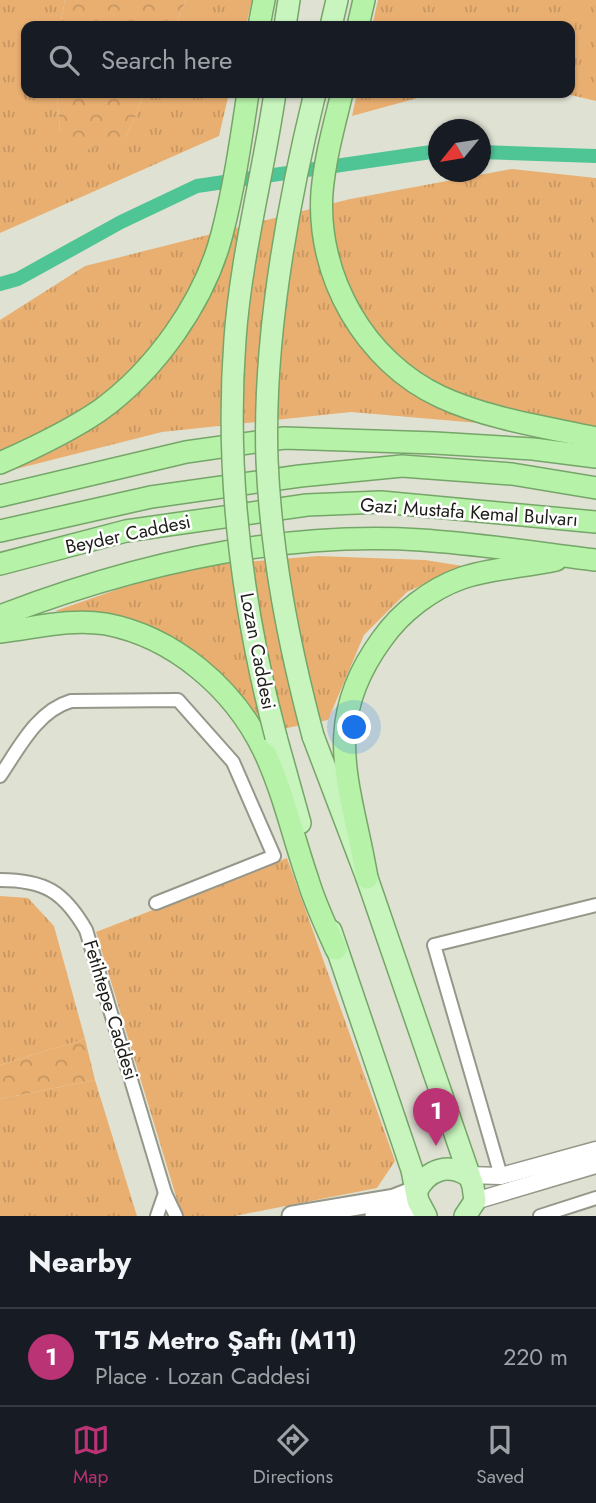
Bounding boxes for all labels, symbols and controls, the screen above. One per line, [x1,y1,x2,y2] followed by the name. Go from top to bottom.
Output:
[21,21,575,98] search box
[45,41,83,79] icon: search
[101,41,233,79] text: Search here
[428,119,491,182] north arrow
[359,491,579,533] street label: Gazi Mustafa Kemal Bulvarı
[63,508,193,560] street label: Beyder Caddesi
[233,590,283,712] street label: Lozan Caddesi
[337,710,371,744] your location
[77,937,145,1083] street label: Fetihtepe Caddesi
[413,1088,459,1146] pin: 1
[28,1240,131,1283] text: Nearby
[95,1321,357,1359] text: T15 Metro Şaftı (M11)
[45,1340,57,1374] text: 1
[503,1340,568,1374] text: 220 m
[95,1359,311,1393] text: Place · Lozan Caddesi
[72,1421,110,1490] tab: Map
[253,1421,333,1490] tab: Directions
[476,1421,524,1490] tab: Saved

